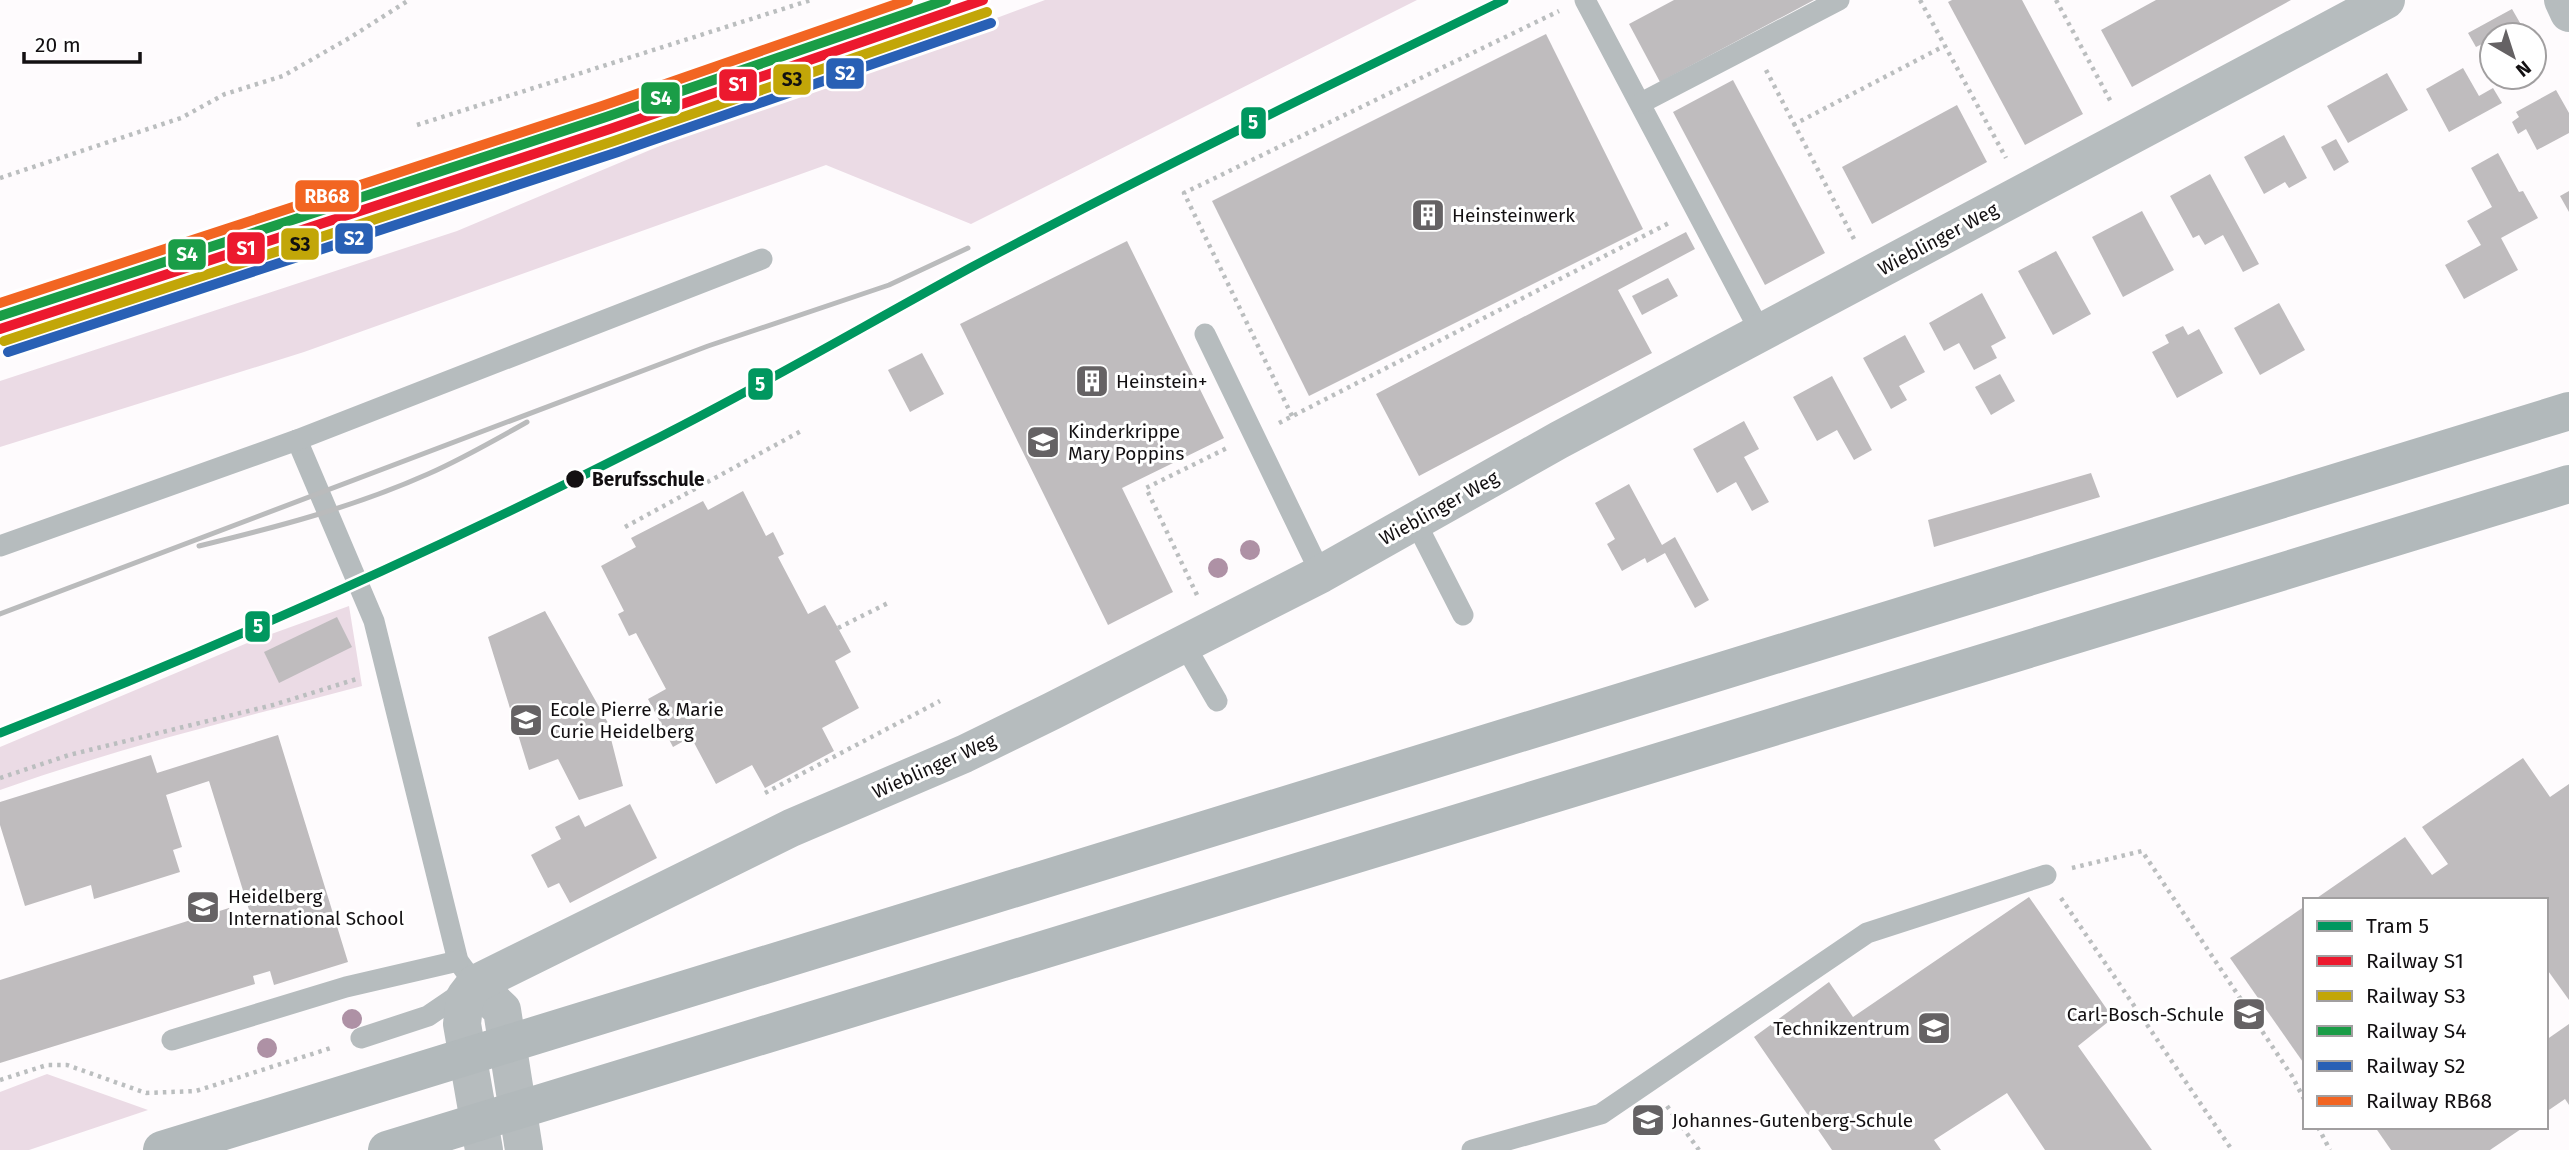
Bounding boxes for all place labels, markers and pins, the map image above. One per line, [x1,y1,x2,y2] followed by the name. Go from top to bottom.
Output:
[1409,196,1447,234] building icon: Heinsteinwerk
[1452,204,1575,227] place label: Heinsteinwerk
[1073,362,1111,400] building icon: Heinstein+
[1116,370,1208,393] place label: Heinstein+
[1068,420,1184,465] place label: Kinderkrippe Mary Poppins
[1024,423,1062,461] school or university icon: Kinderkrippe Mary Poppins
[564,468,586,490] marker: Berufsschule
[592,468,705,491] place label: Berufsschule
[550,698,724,743] place label: Ecole Pierre & Marie Curie Heidelberg
[507,701,545,739] school or university icon: Ecole Pierre & Marie Curie Heidelberg
[228,885,404,930] place label: Heidelberg International School
[184,888,222,926] school or university icon: Heidelberg International School
[2230,995,2268,1033] school or university icon: Carl-Bosch-Schule
[2067,1003,2224,1026] place label: Carl-Bosch-Schule
[1915,1009,1953,1047] school or university icon: Technikzentrum
[1773,1017,1910,1040] place label: Technikzentrum
[1629,1101,1667,1139] school or university icon: Johannes-Gutenberg-Schule
[1672,1109,1913,1132] place label: Johannes-Gutenberg-Schule

